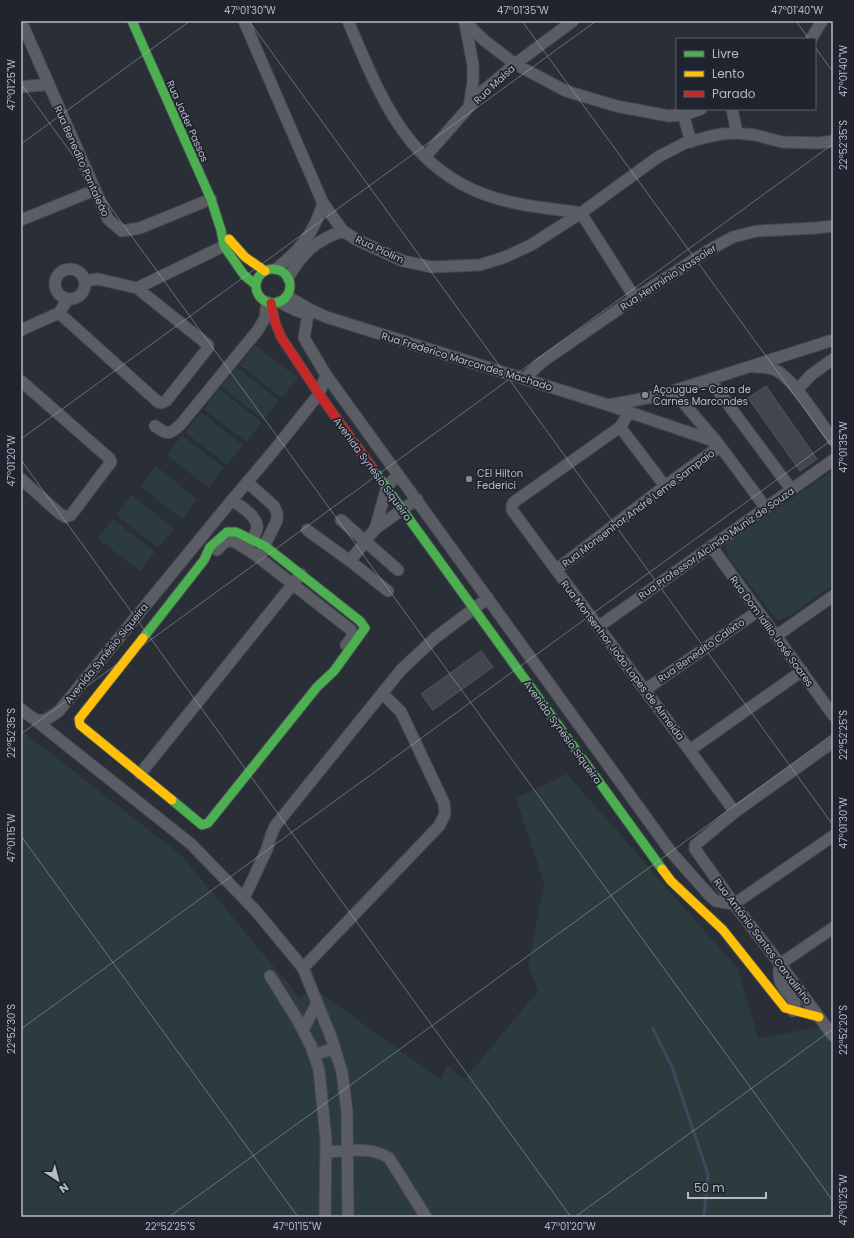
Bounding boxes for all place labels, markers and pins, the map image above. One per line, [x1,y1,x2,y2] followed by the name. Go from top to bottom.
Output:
[653,382,751,409] place label: Açougue - Casa de Carnes Marcondes
[640,390,650,400] marker: Açougue - Casa de Carnes Marcondes
[477,466,523,493] place label: CEI Hilton Federici
[464,474,474,484] marker: CEI Hilton Federici

